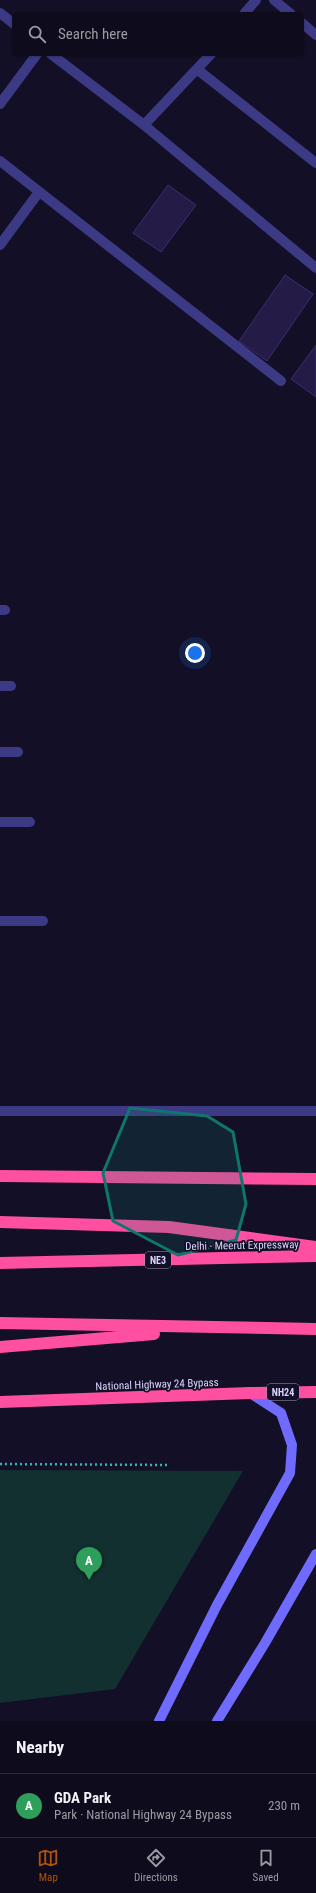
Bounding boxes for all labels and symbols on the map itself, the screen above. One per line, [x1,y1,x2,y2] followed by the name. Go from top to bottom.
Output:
[185,643,205,663] your location
[185,1238,299,1253] street label: Delhi - Meerut Expressway
[145,1252,171,1268] road number: NE3
[95,1376,219,1393] street label: National Highway 24 Bypass
[267,1384,299,1400] road number: NH24
[76,1547,102,1580] pin: A

